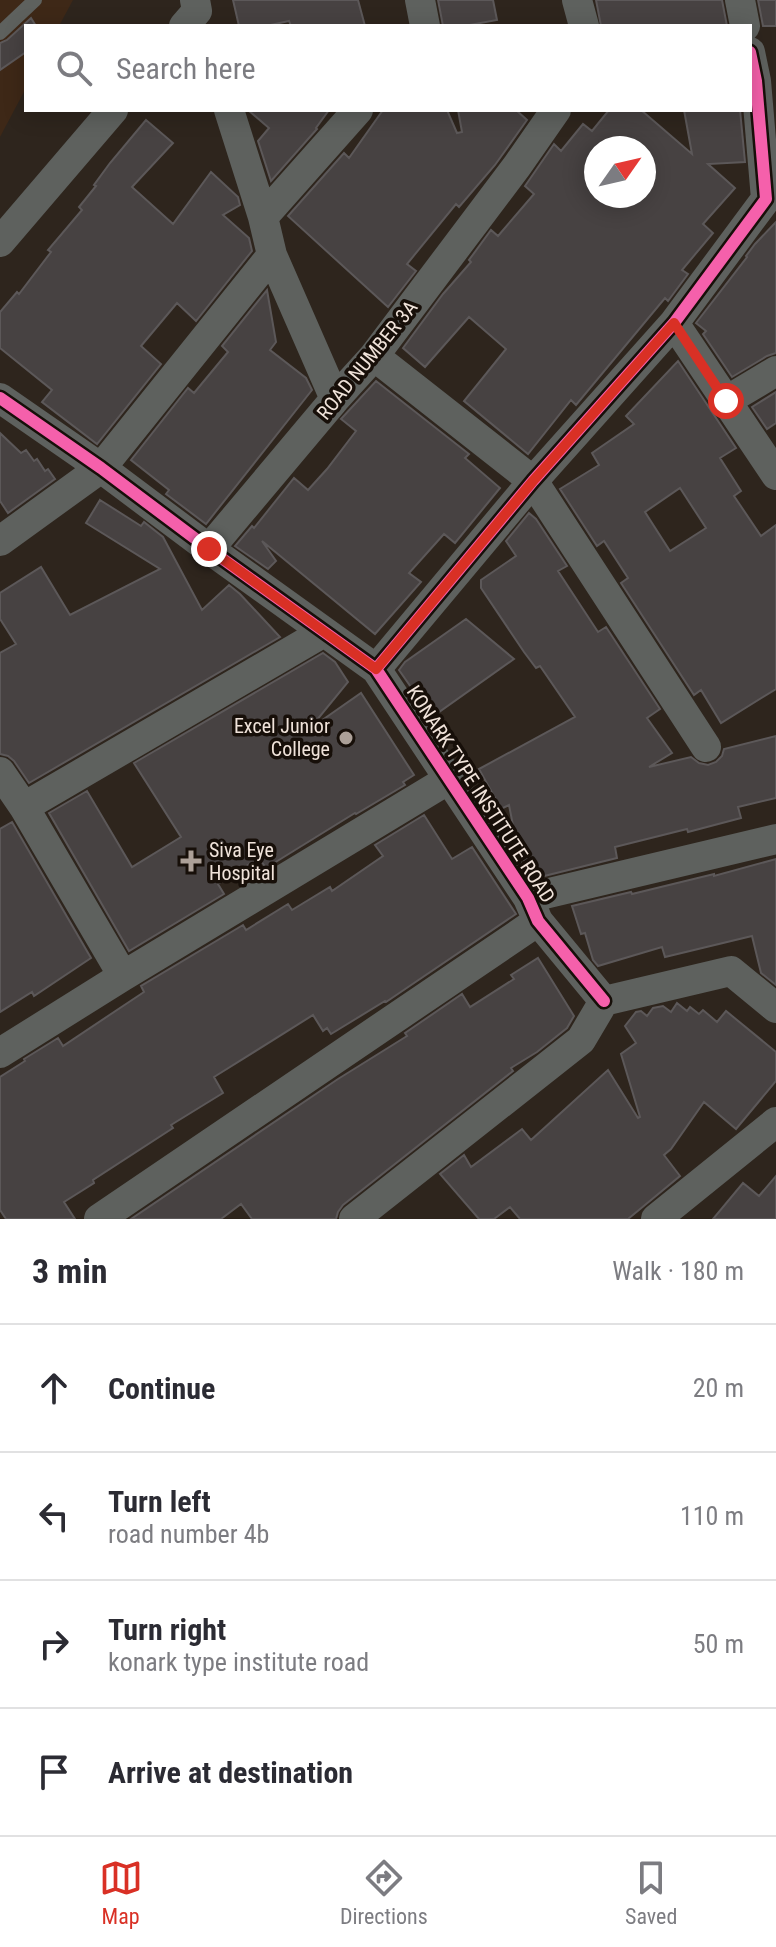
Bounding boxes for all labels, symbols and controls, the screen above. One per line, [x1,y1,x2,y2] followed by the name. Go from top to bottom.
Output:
[24,24,752,112] search box
[52,46,96,90] icon: search
[116,51,256,86] text: Search here
[584,136,656,208] north arrow
[312,295,423,424] street label: ROAD NUMBER 3A
[708,383,744,419] route start
[191,531,227,567] route end
[402,681,560,907] street label: KONARK TYPE INSTITUTE ROAD
[234,714,330,761] place label: Excel Junior College
[337,729,355,747] marker: Excel Junior College
[209,838,275,885] place label: Siva Eye Hospital
[180,850,202,872] marker: Siva Eye Hospital
[32,1251,108,1291] text: 3 min
[612,1256,744,1286] text: Walk · 180 m
[32,1366,76,1410] icon: ahead
[108,1371,215,1406] text: Continue
[693,1373,744,1403] text: 20 m
[108,1484,211,1519] text: Turn left
[32,1494,76,1538] icon: left
[680,1501,744,1531] text: 110 m
[108,1519,269,1549] text: road number 4b
[108,1612,226,1647] text: Turn right
[32,1622,76,1666] icon: right
[693,1629,744,1659] text: 50 m
[108,1647,369,1677] text: konark type institute road
[32,1750,76,1794] icon: arrive
[108,1755,353,1790] text: Arrive at destination
[99,1856,143,1929] tab: Map
[340,1856,428,1929] tab: Directions
[625,1856,677,1929] tab: Saved

